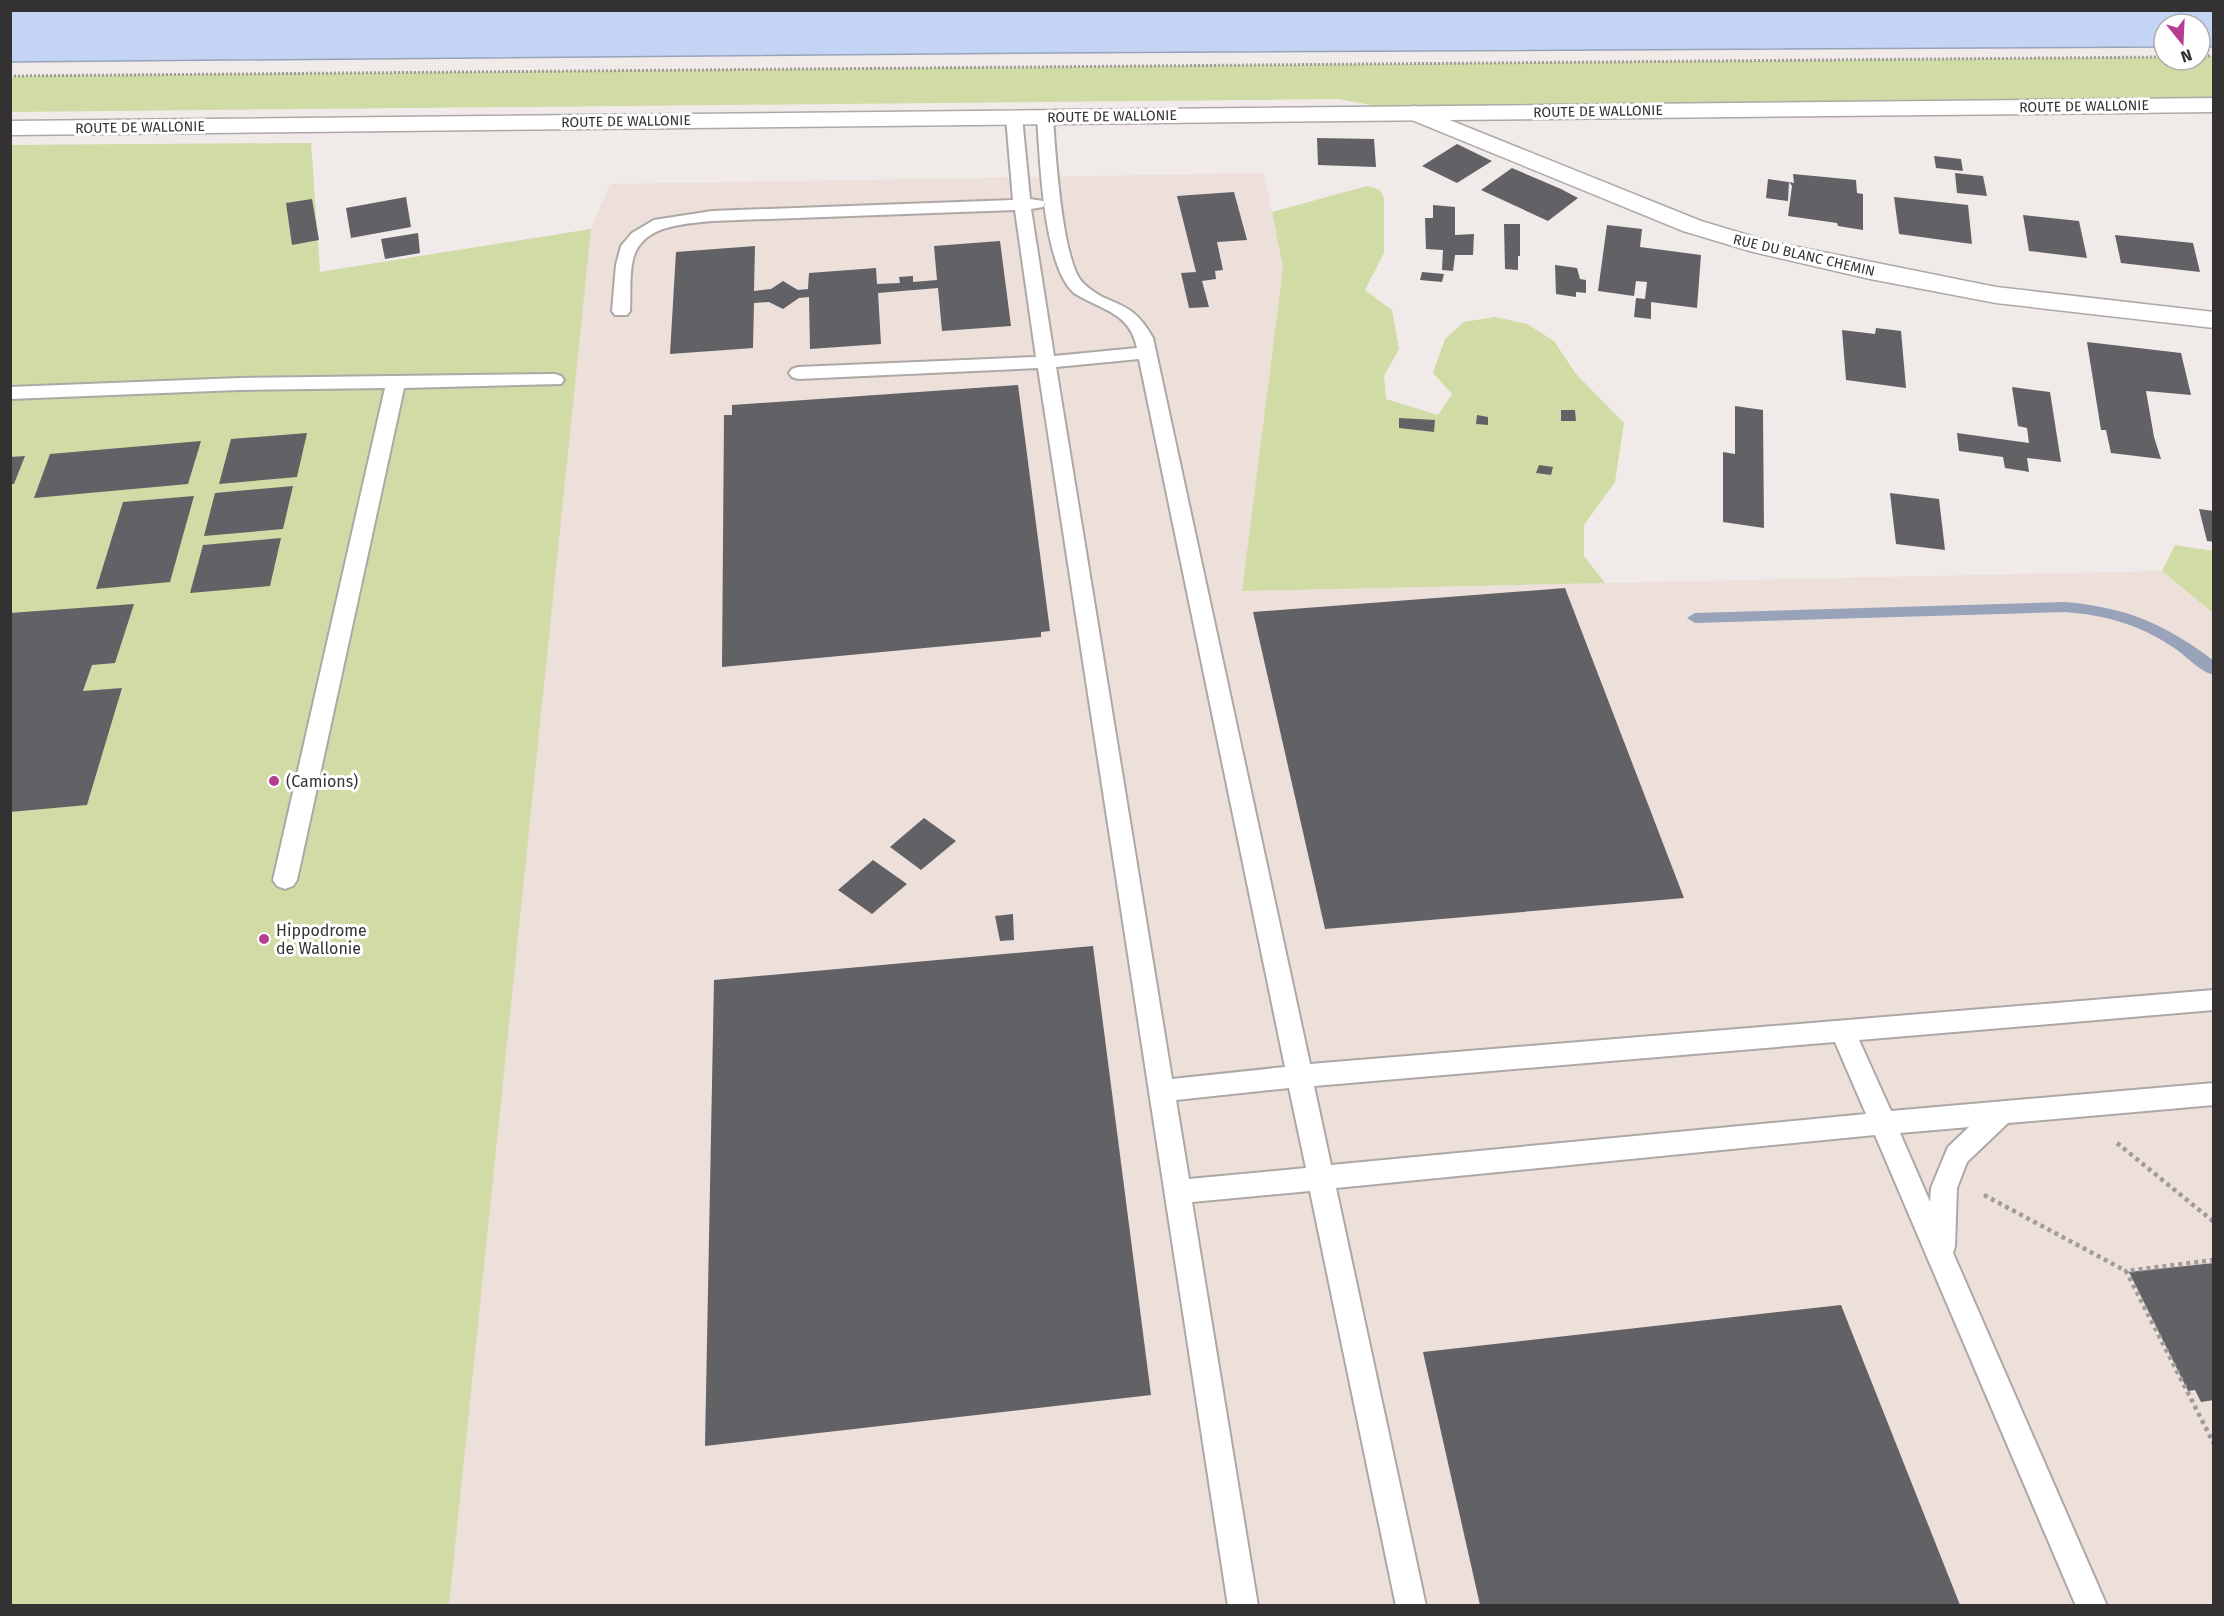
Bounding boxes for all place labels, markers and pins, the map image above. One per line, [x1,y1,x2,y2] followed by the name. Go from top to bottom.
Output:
[286,772,358,791] place label: (Camions)
[267,774,281,788] marker: (Camions)
[276,921,367,958] place label: Hippodrome de Wallonie
[257,932,271,946] marker: Hippodrome de Wallonie

